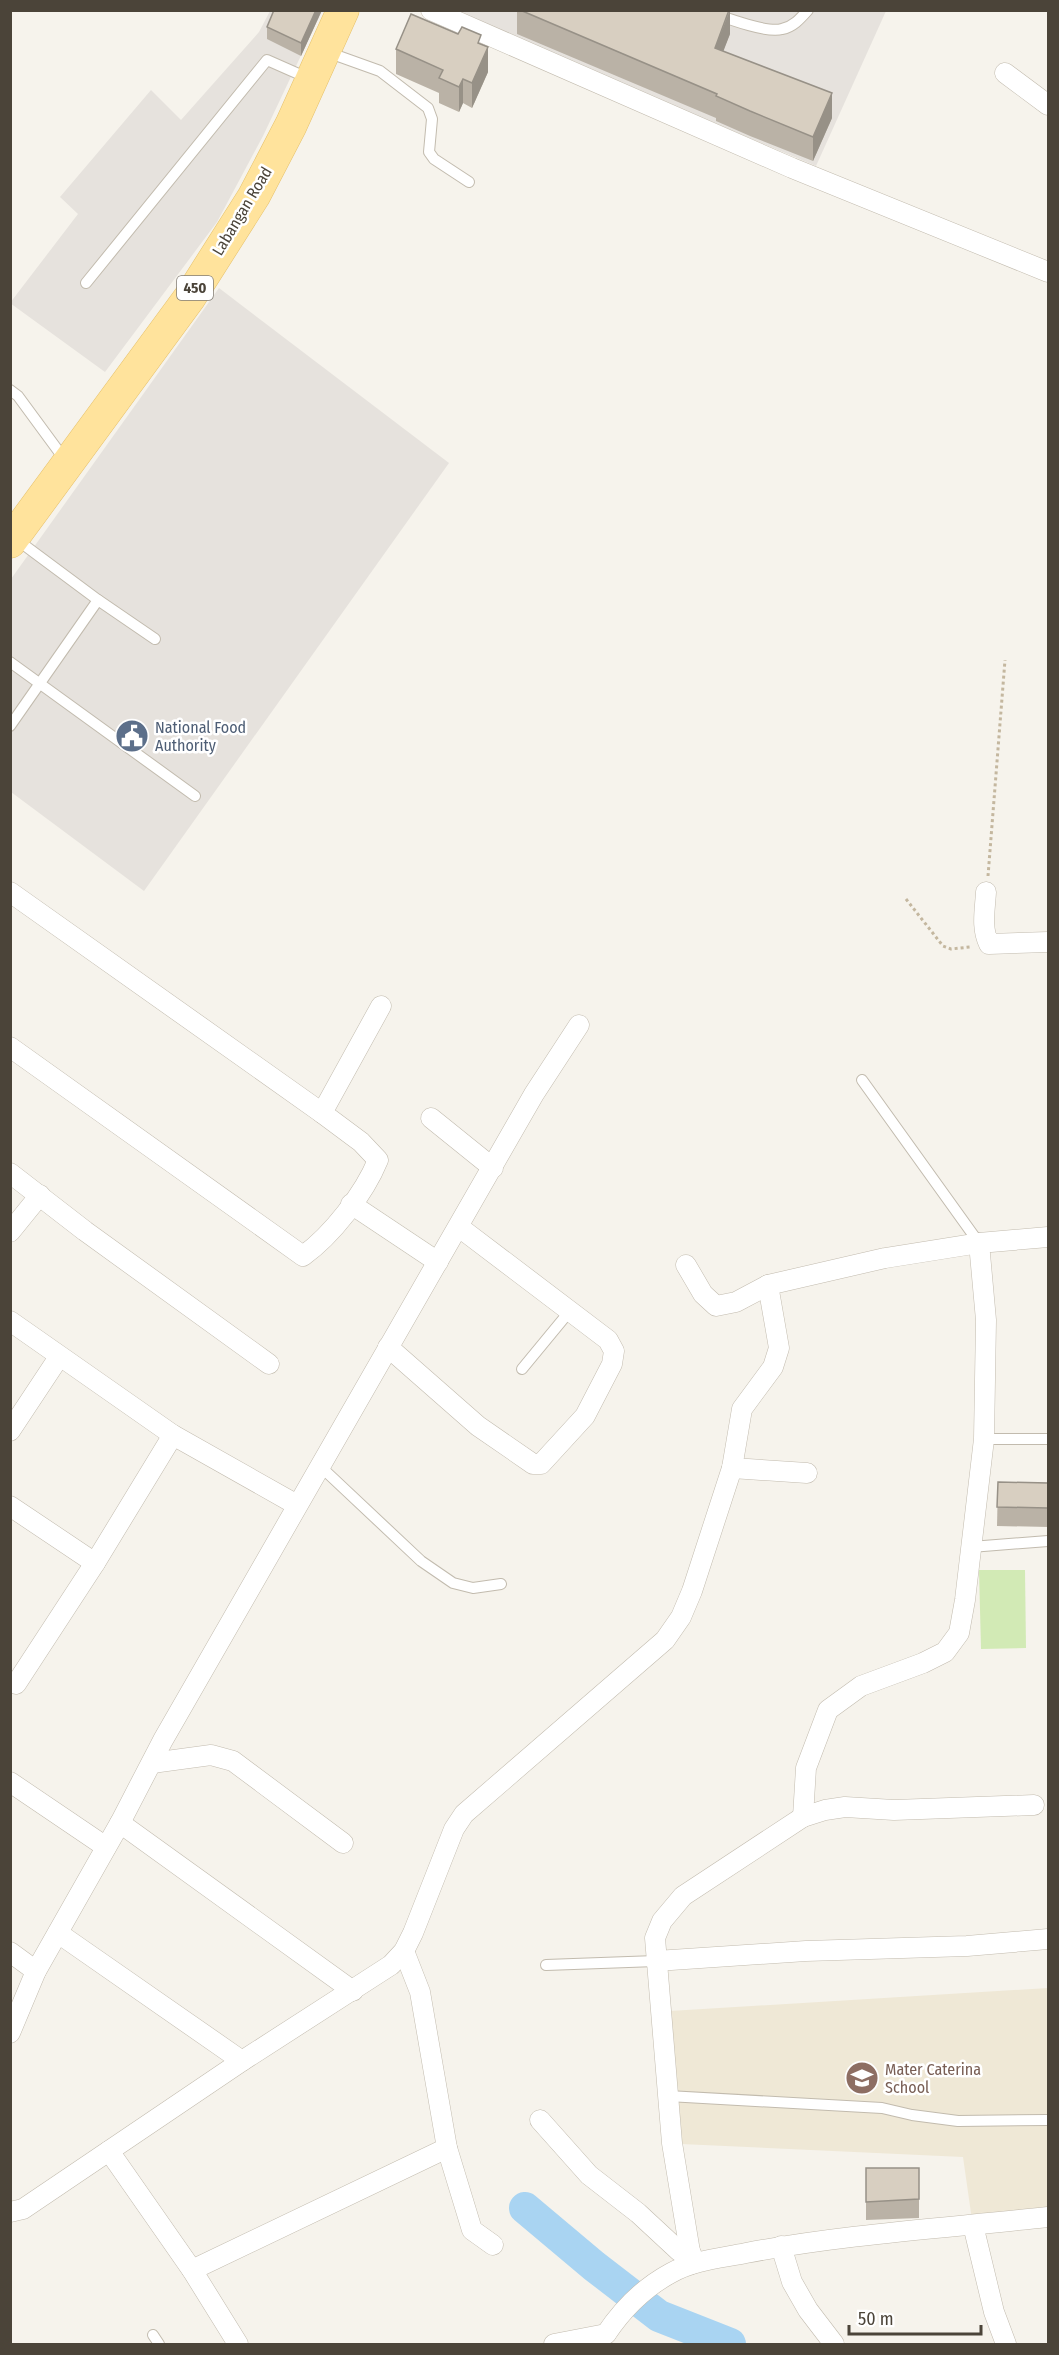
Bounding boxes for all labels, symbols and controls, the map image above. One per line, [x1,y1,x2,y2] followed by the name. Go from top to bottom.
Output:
[208,163,276,259] street label: Labangan Road
[177,276,213,300] road number: 450
[114,718,150,754] public building icon: National Food Authority
[155,718,246,755] place label: National Food Authority
[844,2060,880,2096] school or university icon: Mater Caterina School
[885,2060,981,2097] place label: Mater Caterina School
[849,2298,981,2336] scale bar
[858,2308,894,2330] text: 50 m

